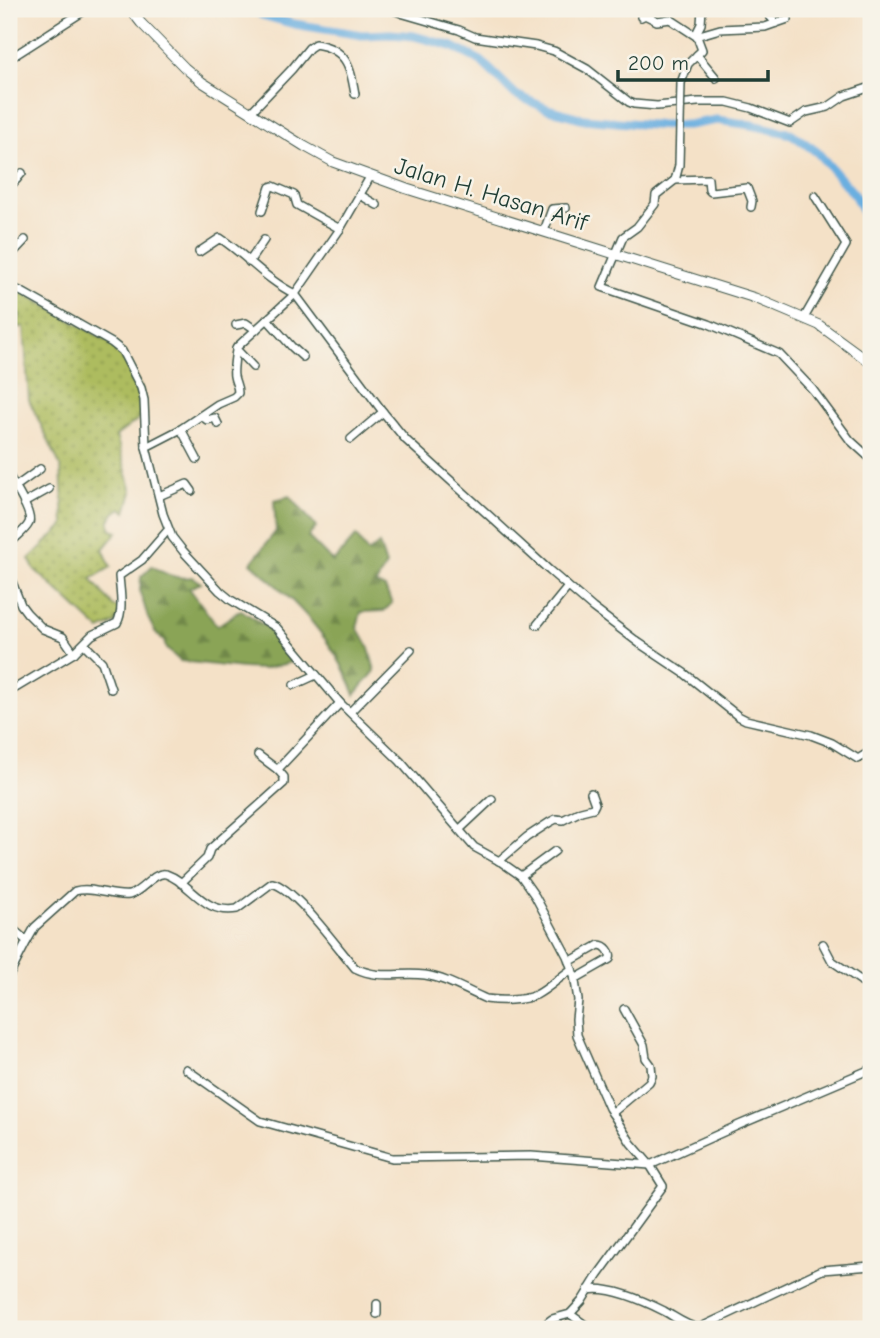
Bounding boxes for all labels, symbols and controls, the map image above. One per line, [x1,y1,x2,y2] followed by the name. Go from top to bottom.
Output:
[618,38,768,82] scale bar
[628,51,689,75] text: 200 m
[391,151,592,237] street label: Jalan H. Hasan Arif

